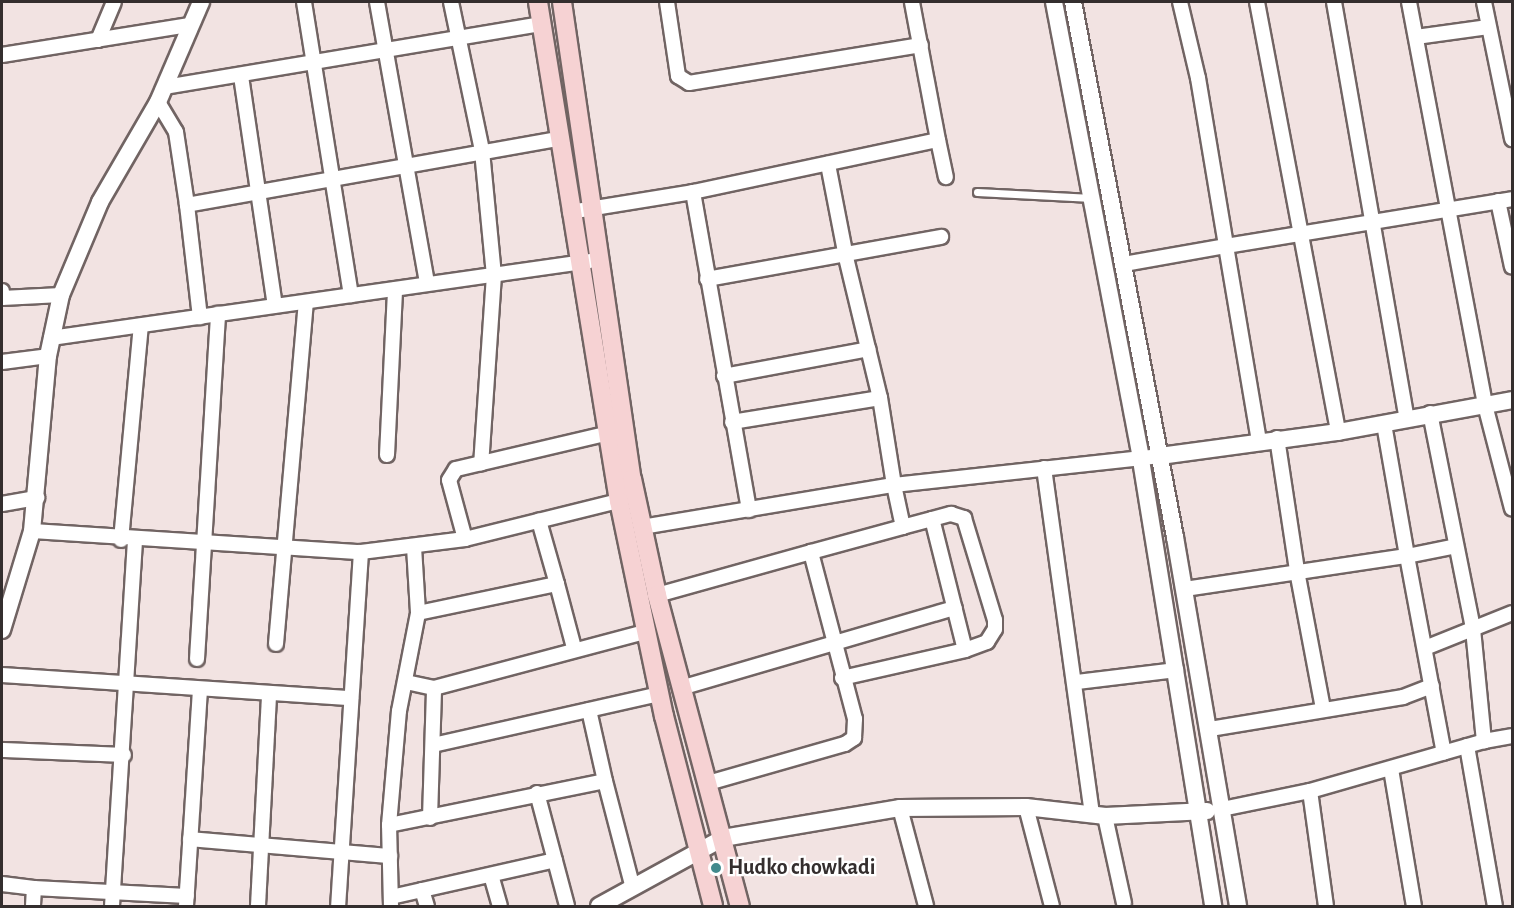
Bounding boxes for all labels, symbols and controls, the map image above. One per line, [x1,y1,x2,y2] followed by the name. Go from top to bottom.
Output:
[728,855,875,881] place label: Hudko chowkadi
[709,861,723,875] marker: Hudko chowkadi

